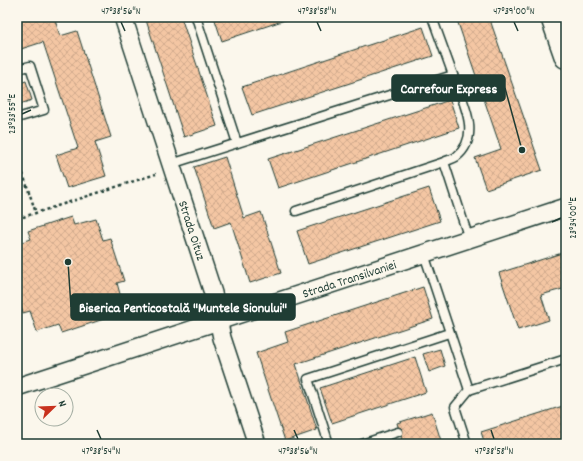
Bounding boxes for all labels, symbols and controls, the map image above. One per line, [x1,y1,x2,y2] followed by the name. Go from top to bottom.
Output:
[101,5,141,19] text: 47°38'56"N
[298,5,336,19] text: 47°38'58"N
[493,5,535,19] text: 47°39'00"N
[392,75,505,101] callout: Carrefour Express
[401,80,497,100] text: Carrefour Express
[6,93,20,134] text: 23°33'55"E
[567,197,581,239] text: 23°34'00"E
[172,198,209,263] street label: Strada Oituz
[300,256,400,305] street label: Strada Transilvaniei
[71,294,295,320] callout: Biserica Penticostală "Muntele Sionului"
[79,299,287,319] text: Biserica Penticostală "Muntele Sionului"
[34,387,74,427] north arrow
[53,398,70,410] text: N
[82,445,121,459] text: 47°38'54"N
[278,445,318,459] text: 47°38'56"N
[475,445,513,459] text: 47°38'58"N

